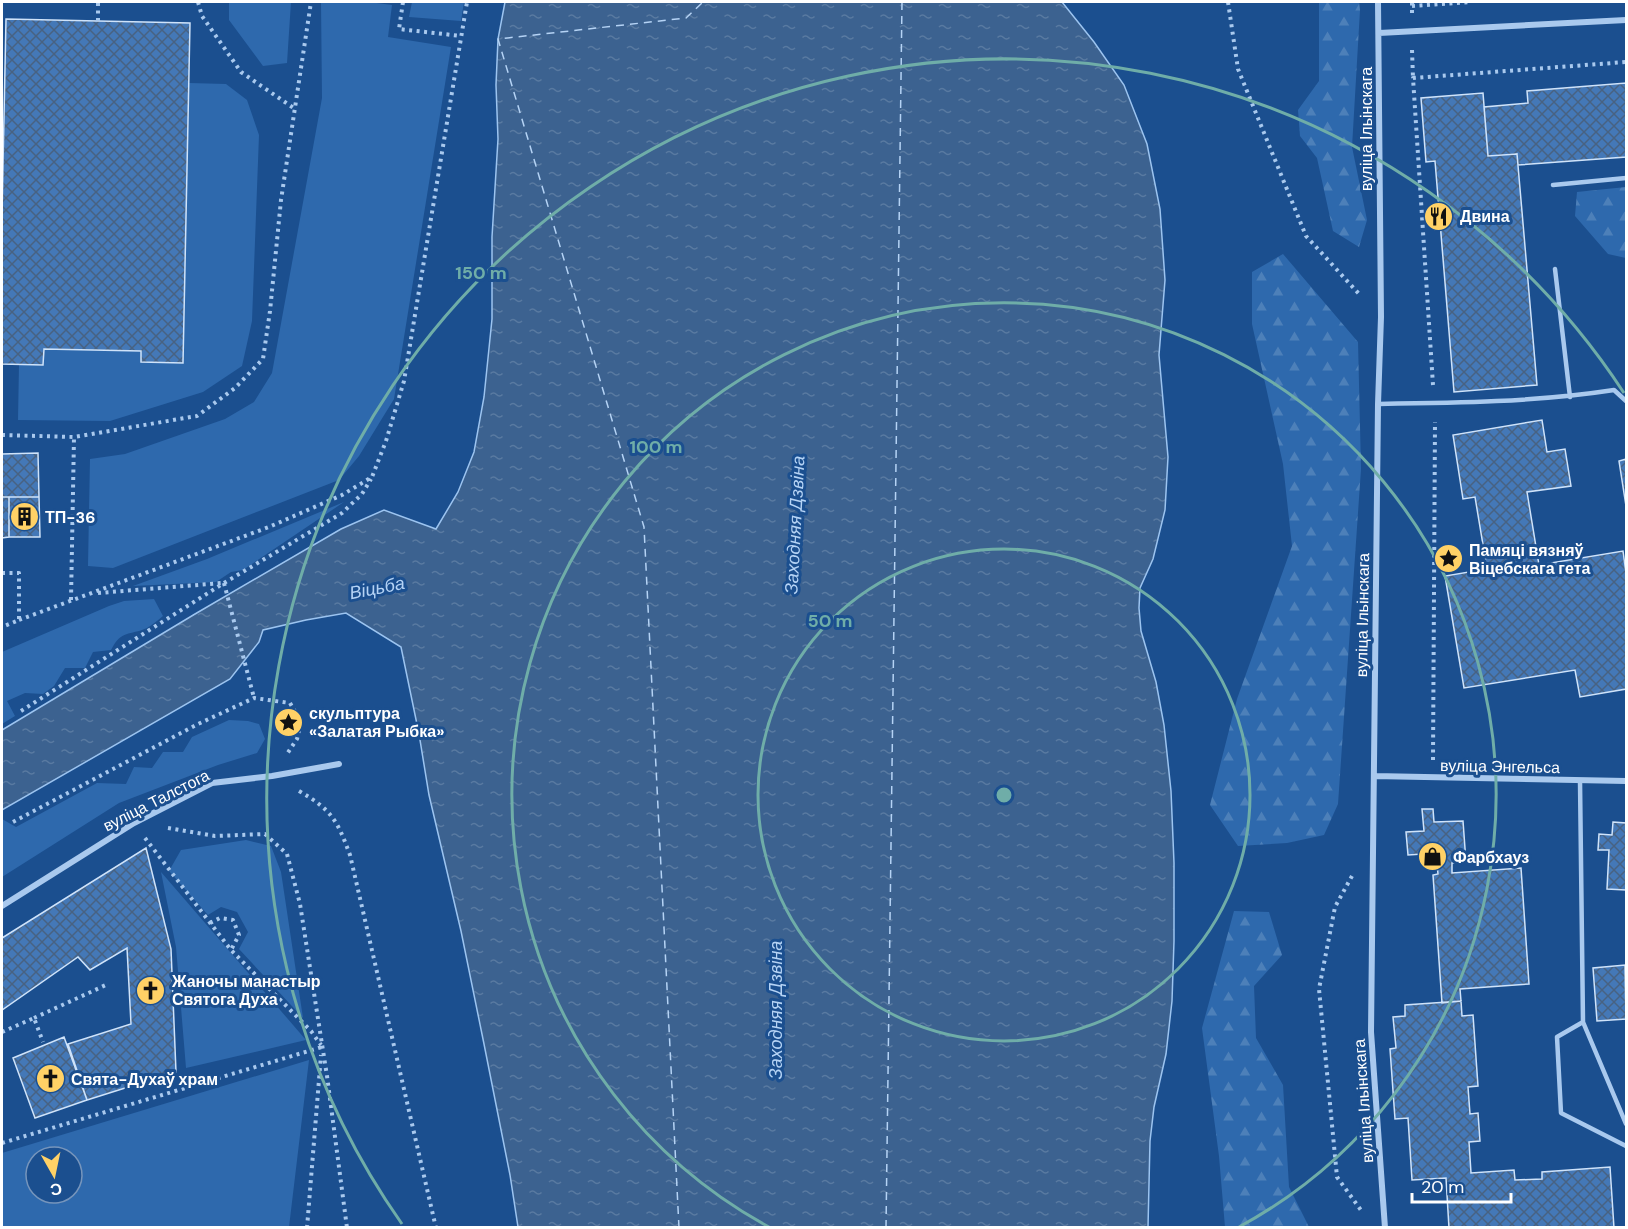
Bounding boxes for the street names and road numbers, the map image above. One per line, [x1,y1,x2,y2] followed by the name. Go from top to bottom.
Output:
[1356,67,1377,191] street label: вуліца Ільінскага
[1351,553,1374,677] street label: вуліца Ільінскага
[1440,755,1560,778] street label: вуліца Энгельса
[99,765,213,836] street label: вуліца Талстога
[1349,1038,1378,1164] street label: вуліца Ільінскага

